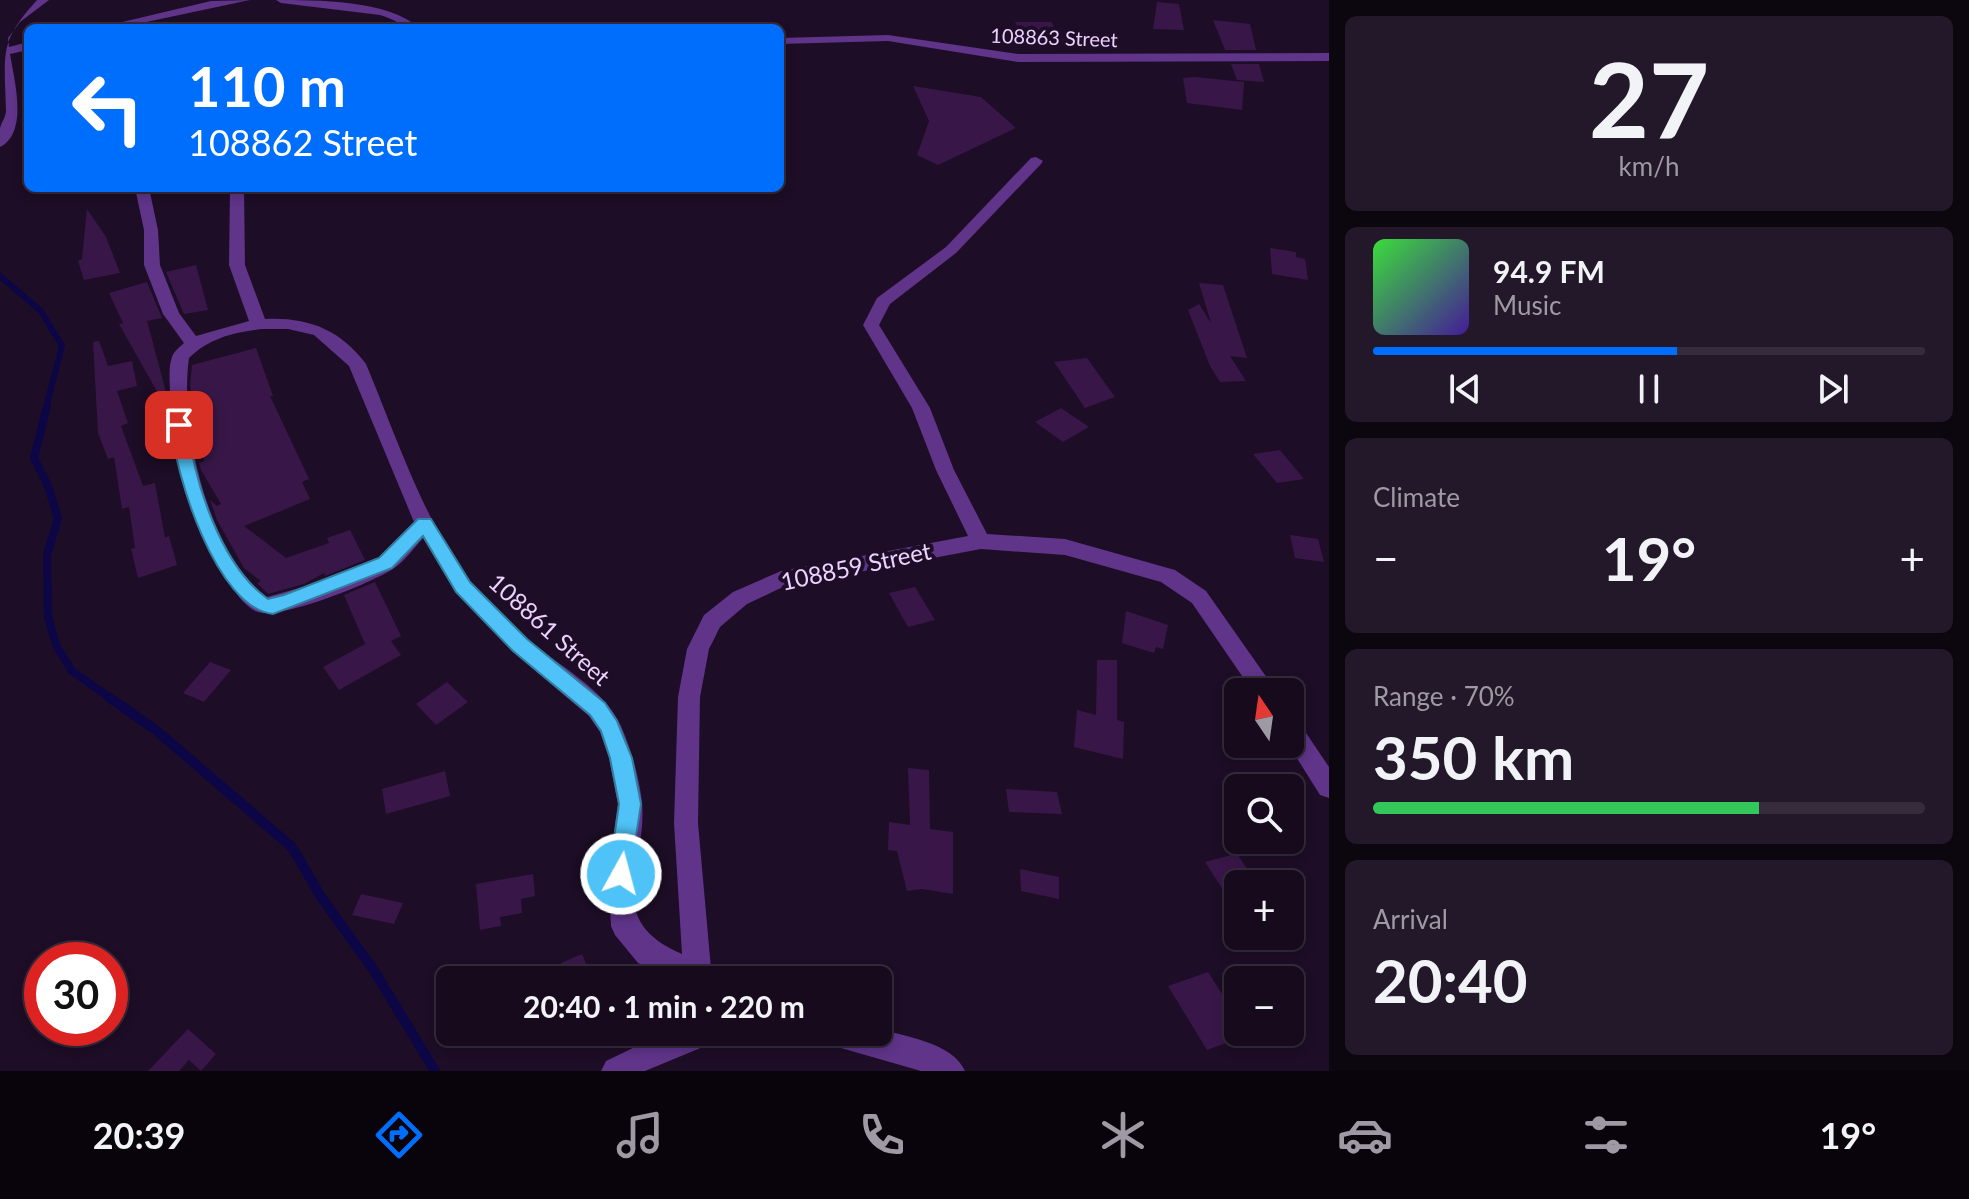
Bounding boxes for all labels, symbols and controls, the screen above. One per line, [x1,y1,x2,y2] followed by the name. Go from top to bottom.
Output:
[990,23,1118,51] street label: 108863 Street
[1589,35,1709,160] text: 27
[188,52,346,119] text: 110 m
[56,56,160,160] icon: left
[188,120,417,164] text: 108862 Street
[1619,150,1679,182] text: km/h
[1493,253,1605,289] text: 94.9 FM
[1493,289,1561,321] text: Music
[1443,367,1487,411] icon: previous
[1627,367,1671,411] icon: pause
[1811,367,1855,411] icon: next
[145,391,213,459] pin
[157,403,201,447] icon: arrive
[1373,481,1460,513] text: Climate
[1602,522,1696,594] text: 19°
[1373,532,1399,584] text: −
[1899,532,1925,584] text: +
[778,535,934,596] street label: 108859 Street
[484,567,617,691] street label: 108861 Street
[1224,678,1304,758] north arrow
[1224,678,1304,1046] map controls
[1373,680,1515,712] text: Range · 70%
[1373,721,1574,793] text: 350 km
[1224,774,1304,854] button: search
[579,832,663,916] position arrow
[1224,870,1304,950] button: +
[1373,903,1448,935] text: Arrival
[24,942,128,1046] speed limit sign: 30
[1373,944,1528,1016] text: 20:40
[1224,966,1304,1046] button: −
[523,988,805,1024] text: 20:40 · 1 min · 220 m
[371,1107,427,1163] icon: directions
[612,1107,668,1163] icon: music
[854,1107,910,1163] icon: phone
[1095,1107,1151,1163] icon: climate
[1337,1107,1393,1163] icon: car
[1578,1107,1634,1163] icon: filters
[93,1113,186,1157] text: 20:39
[1819,1113,1876,1157] text: 19°

